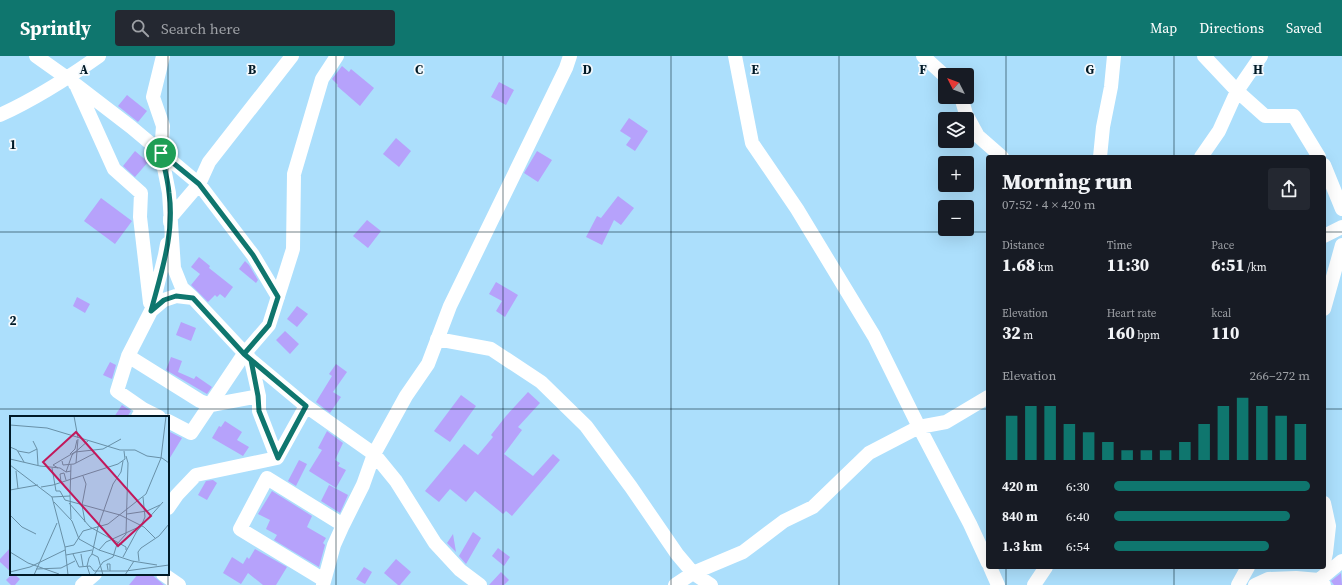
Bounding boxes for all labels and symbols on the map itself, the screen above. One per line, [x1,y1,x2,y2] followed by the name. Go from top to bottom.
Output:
[80,61,89,78] text: A
[248,61,257,78] text: B
[415,61,423,78] text: C
[582,61,592,78] text: D
[751,61,759,78] text: E
[919,61,927,78] text: F
[1086,61,1095,78] text: G
[1253,61,1263,78] text: H
[938,68,974,104] north arrow
[9,136,17,153] text: 1
[144,136,178,170] pin
[9,312,17,329] text: 2
[10,416,169,575] inset map

